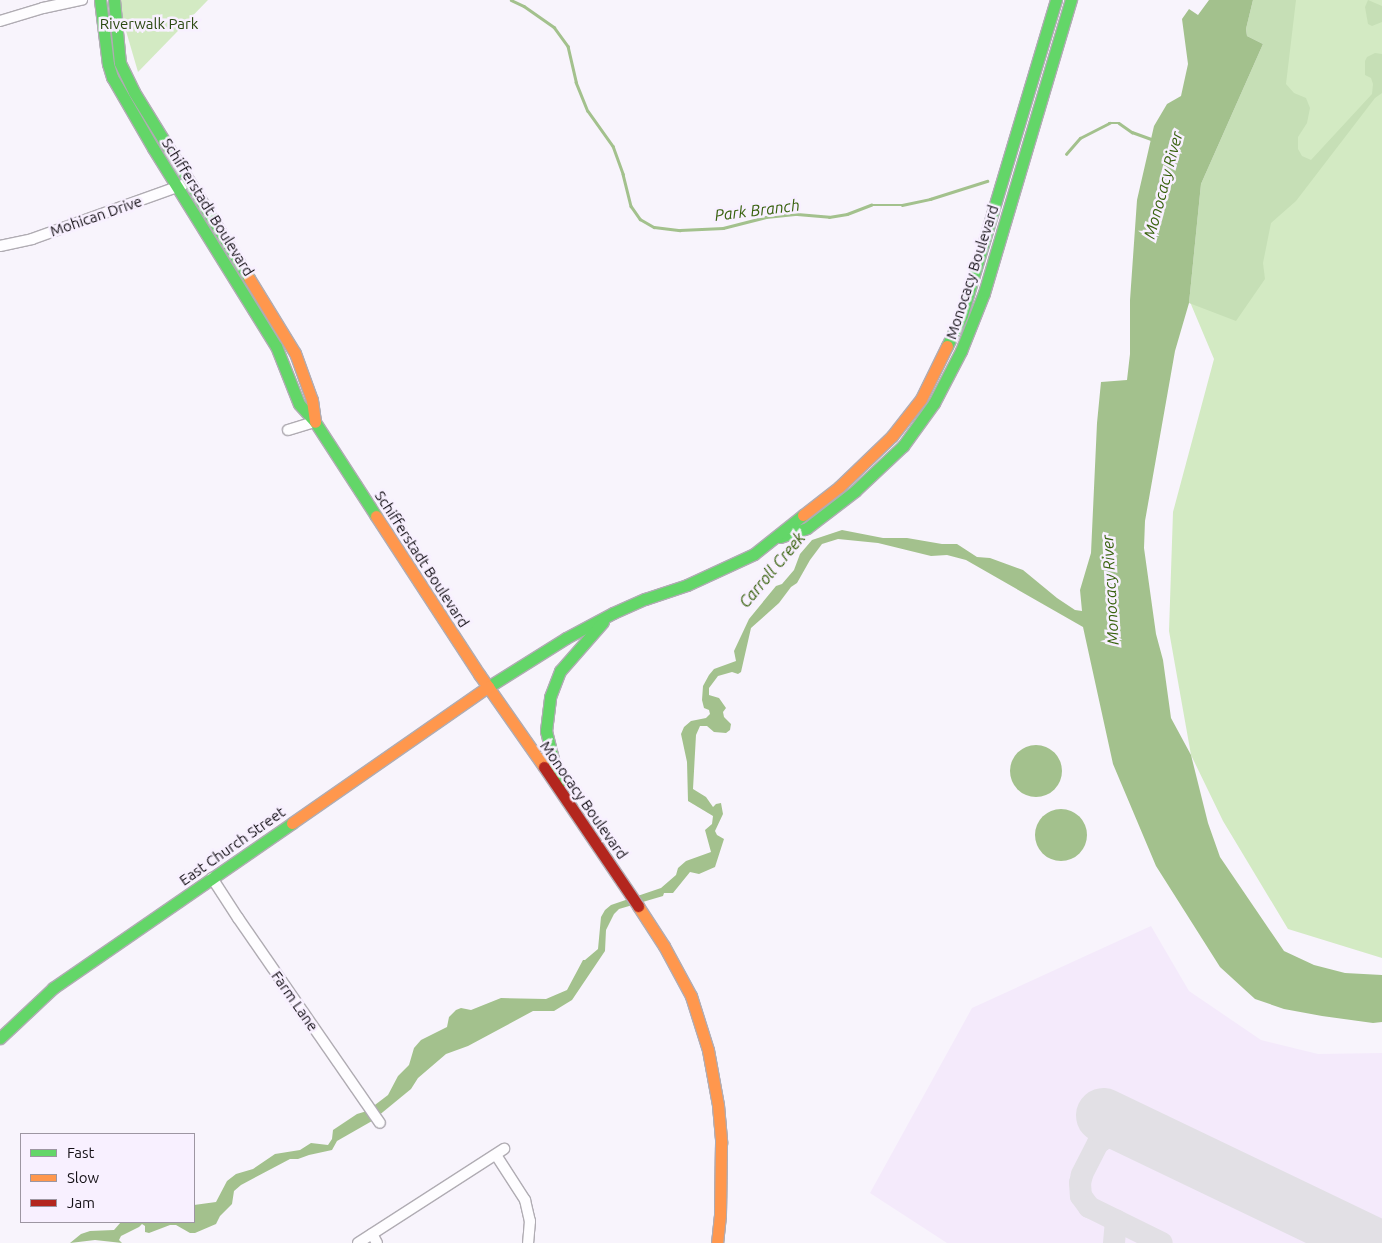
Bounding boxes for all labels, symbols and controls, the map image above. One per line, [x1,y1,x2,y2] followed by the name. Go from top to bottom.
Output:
[100,15,198,33] park label: Riverwalk Park
[1139,129,1187,241] water label: Monocacy River
[158,135,258,279] street label: Schifferstadt Boulevard
[48,192,144,240] street label: Mohican Drive
[713,195,801,225] water label: Park Branch
[942,203,1002,341] street label: Monocacy Boulevard
[371,487,473,631] street label: Schifferstadt Boulevard
[735,528,809,612] water label: Carroll Creek
[1098,534,1122,646] water label: Monocacy River
[536,737,632,863] street label: Monocacy Boulevard
[176,803,288,889] street label: East Church Street
[268,967,322,1035] street label: Farm Lane
[20,1133,195,1223] legend
[67,1144,94,1161] text: Fast
[67,1169,99,1186] text: Slow
[67,1194,95,1211] text: Jam

